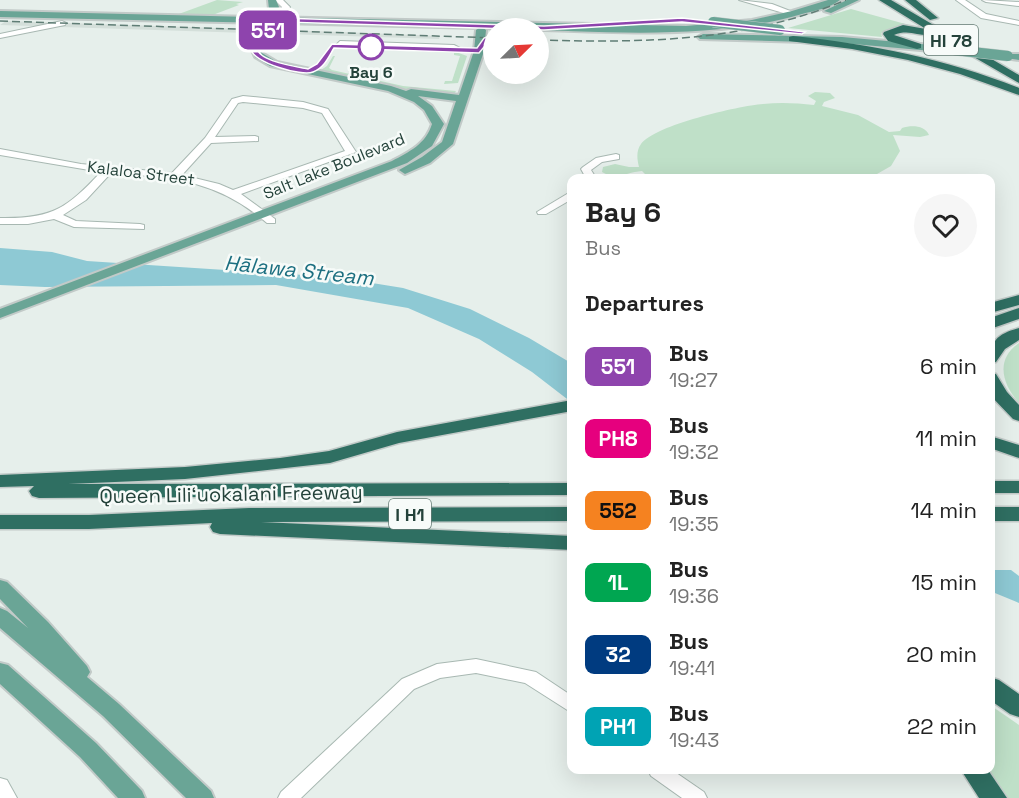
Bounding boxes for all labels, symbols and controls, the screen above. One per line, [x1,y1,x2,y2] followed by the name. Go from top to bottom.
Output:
[234,10,302,50] line badge: 551
[251,17,285,44] text: 551
[483,18,549,84] north arrow
[483,18,549,84] map controls
[924,25,978,55] road number: HI 78
[358,34,384,60] marker: Bay 6
[349,62,393,83] place label: Bay 6
[260,128,408,204] street label: Salt Lake Boulevard
[86,156,196,190] street label: Kalaloa Street
[585,194,661,230] text: Bay 6
[914,194,977,257] button: heart
[585,235,621,261] text: Bus
[223,249,376,291] water label: Hālawa Stream
[585,289,704,317] text: Departures
[669,339,709,367] text: Bus
[920,352,977,380] text: 6 min
[601,353,635,380] text: 551
[669,367,718,393] text: 19:27
[669,411,709,439] text: Bus
[915,424,977,452] text: 11 min
[598,425,638,452] text: PH8
[669,439,719,465] text: 19:32
[99,479,363,509] street label: Queen Liliʻuokalani Freeway
[669,483,709,511] text: Bus
[911,496,977,524] text: 14 min
[599,497,637,524] text: 552
[389,499,431,529] road number: I H1
[669,511,719,537] text: 19:35
[669,555,709,583] text: Bus
[911,568,977,596] text: 15 min
[608,569,628,596] text: 1L
[669,583,719,609] text: 19:36
[669,627,709,655] text: Bus
[906,640,977,668] text: 20 min
[605,641,631,668] text: 32
[669,655,715,681] text: 19:41
[669,699,709,727] text: Bus
[907,712,977,740] text: 22 min
[600,713,636,740] text: PH1
[669,727,719,753] text: 19:43

